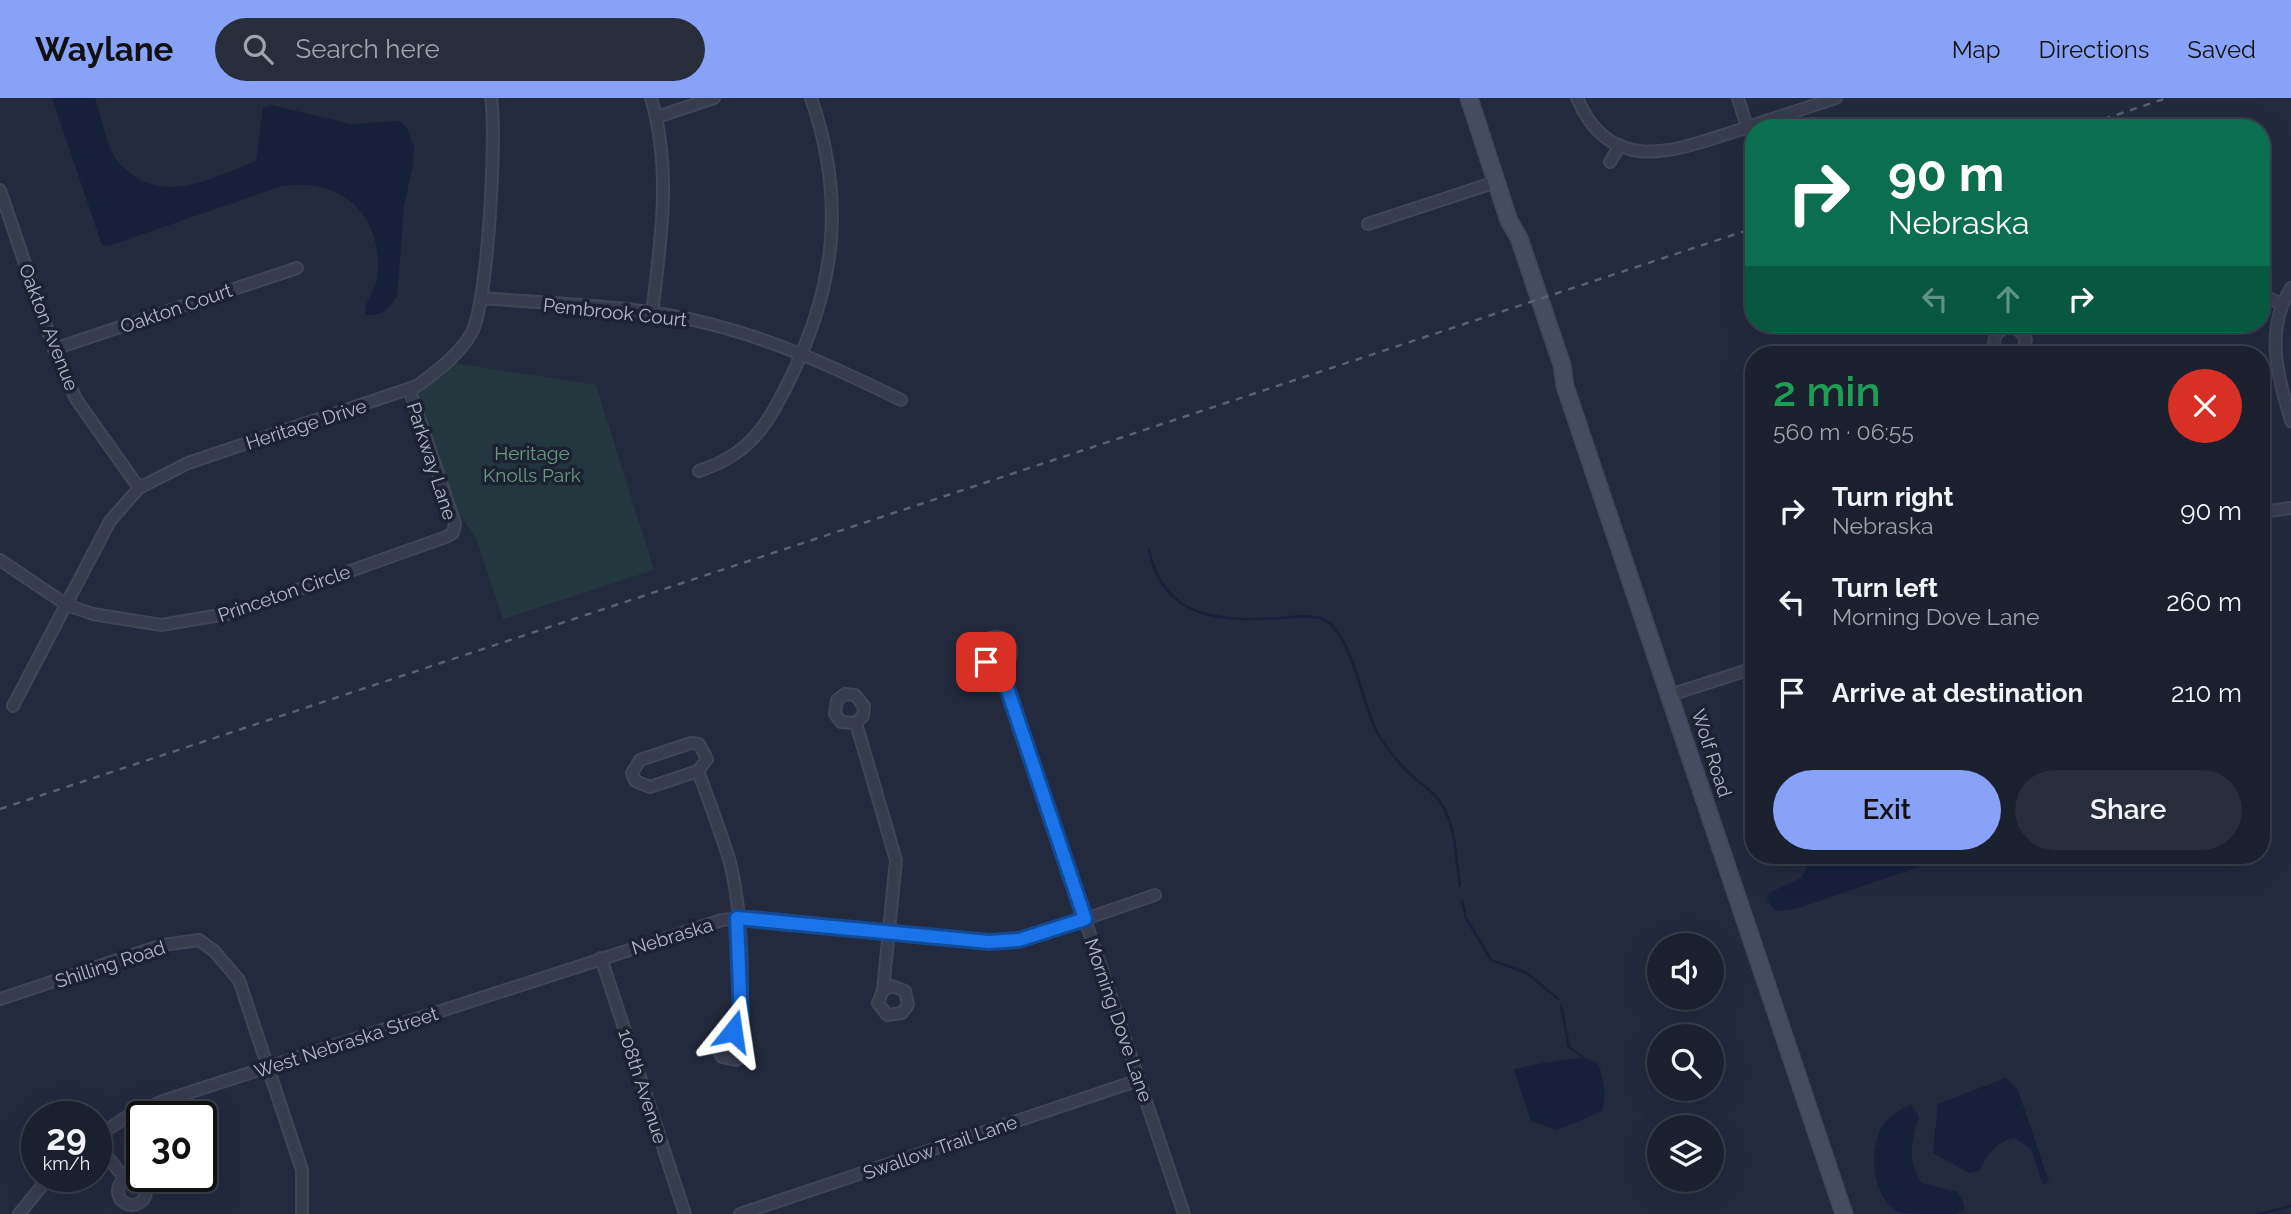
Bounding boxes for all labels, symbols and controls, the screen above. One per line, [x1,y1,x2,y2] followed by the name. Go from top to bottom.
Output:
[215,18,705,81] search box
[35,30,173,69] text: Waylane
[239,30,277,68] icon: search
[295,34,440,64] text: Search here
[1952,35,2001,64] text: Map
[2039,35,2149,64] text: Directions
[2187,35,2256,64] text: Saved
[1888,145,2004,202] text: 90 m
[1773,147,1864,238] icon: right
[1888,204,2029,241] text: Nebraska
[15,260,83,394] street label: Oakton Avenue
[117,278,235,337] street label: Oakton Court
[1916,280,1954,318] icon: left
[1989,280,2027,318] icon: ahead
[2062,280,2100,318] icon: right
[542,294,689,331] street label: Pembrook Court
[1773,367,1881,416] text: 2 min
[2168,369,2242,443] button: close
[243,394,369,454] street label: Heritage Drive
[403,399,461,523] street label: Parkway Lane
[1773,418,1914,445] text: 560 m · 06:55
[483,442,581,486] park label: Heritage Knolls Park
[1832,482,1953,512] text: Turn right
[1773,492,1811,530] icon: right
[2180,496,2242,526] text: 90 m
[1832,512,1934,539] text: Nebraska
[215,560,353,626] street label: Princeton Circle
[1832,573,1938,603] text: Turn left
[1773,583,1811,621] icon: left
[2166,587,2242,617] text: 260 m
[1832,603,2039,630] text: Morning Dove Lane
[956,632,1016,692] pin
[967,643,1005,681] icon: arrive
[1773,674,1811,712] icon: arrive
[1832,678,2083,708] text: Arrive at destination
[2171,678,2242,708] text: 210 m
[1687,706,1737,800] street label: Wolf Road
[1773,770,2001,850] button: Exit
[2015,770,2242,850] button: Share
[629,913,715,959] street label: Nebraska
[1647,933,1724,1192] map controls
[1647,933,1724,1010] button: sound
[1081,935,1157,1105] street label: Morning Dove Lane
[52,936,168,992] street label: Shilling Road
[696,994,770,1068] position arrow
[251,1002,441,1082] street label: West Nebraska Street
[1647,1024,1724,1101] button: search
[614,1026,672,1146] street label: 108th Avenue
[126,1101,217,1192] speed limit sign: 30
[860,1110,1020,1184] street label: Swallow Trail Lane
[1647,1115,1724,1192] button: layers
[46,1117,87,1158] text: 29
[43,1153,90,1174] text: km/h

